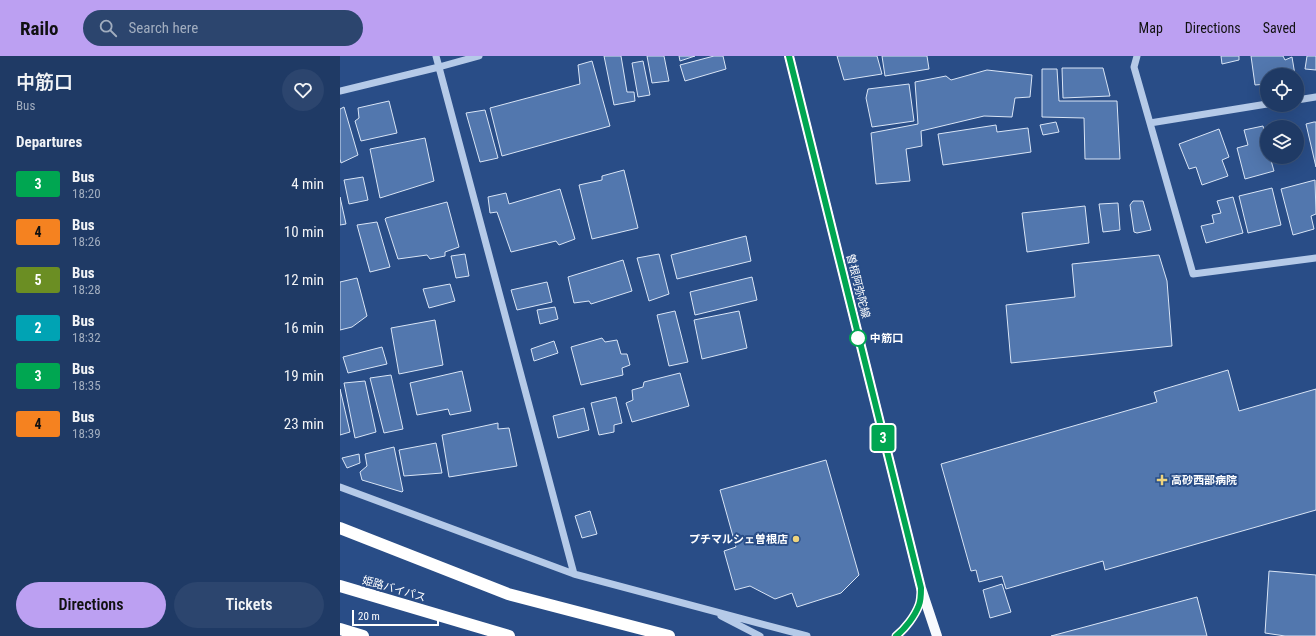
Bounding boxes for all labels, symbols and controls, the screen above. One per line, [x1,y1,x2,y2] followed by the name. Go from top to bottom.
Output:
[83,10,363,46] search box
[20,17,59,40] text: Railo
[97,17,119,39] icon: search
[129,19,198,37] text: Search here
[1139,20,1163,36] text: Map
[1185,20,1241,36] text: Directions
[1263,20,1296,36] text: Saved
[1260,68,1304,164] map controls
[1260,68,1304,112] button: locate
[282,69,324,111] button: heart
[16,71,73,94] text: 中筋口
[16,98,35,113] text: Bus
[1260,120,1304,164] button: layers
[16,133,82,151] text: Departures
[72,168,95,186] text: Bus
[291,175,324,193] text: 4 min
[34,176,42,192] text: 3
[72,186,101,201] text: 18:20
[72,216,95,234] text: Bus
[284,223,324,241] text: 10 min
[34,224,42,240] text: 4
[72,234,101,249] text: 18:26
[844,252,872,320] street label: 曽根阿弥陀線
[72,264,95,282] text: Bus
[284,271,324,289] text: 12 min
[34,272,42,288] text: 5
[72,282,101,297] text: 18:28
[72,312,95,330] text: Bus
[284,319,324,337] text: 16 min
[34,320,42,336] text: 2
[849,329,867,347] marker: 中筋口
[72,330,101,345] text: 18:32
[870,332,903,345] place label: 中筋口
[72,360,95,378] text: Bus
[284,367,324,385] text: 19 min
[34,368,42,384] text: 3
[72,378,101,393] text: 18:35
[72,408,95,426] text: Bus
[284,415,324,433] text: 23 min
[34,416,42,432] text: 4
[870,425,896,451] line badge: 3
[72,426,101,441] text: 18:39
[879,430,887,446] text: 3
[1156,474,1168,486] marker: 高砂西部病院
[1171,474,1237,487] place label: 高砂西部病院
[689,533,788,546] place label: プチマルシェ曽根店
[791,534,801,544] marker: プチマルシェ曽根店
[361,574,427,604] street label: 姫路バイパス
[16,582,166,628] button: Directions
[174,582,324,628] button: Tickets
[352,608,439,627] scale bar
[358,610,380,623] text: 20 m

